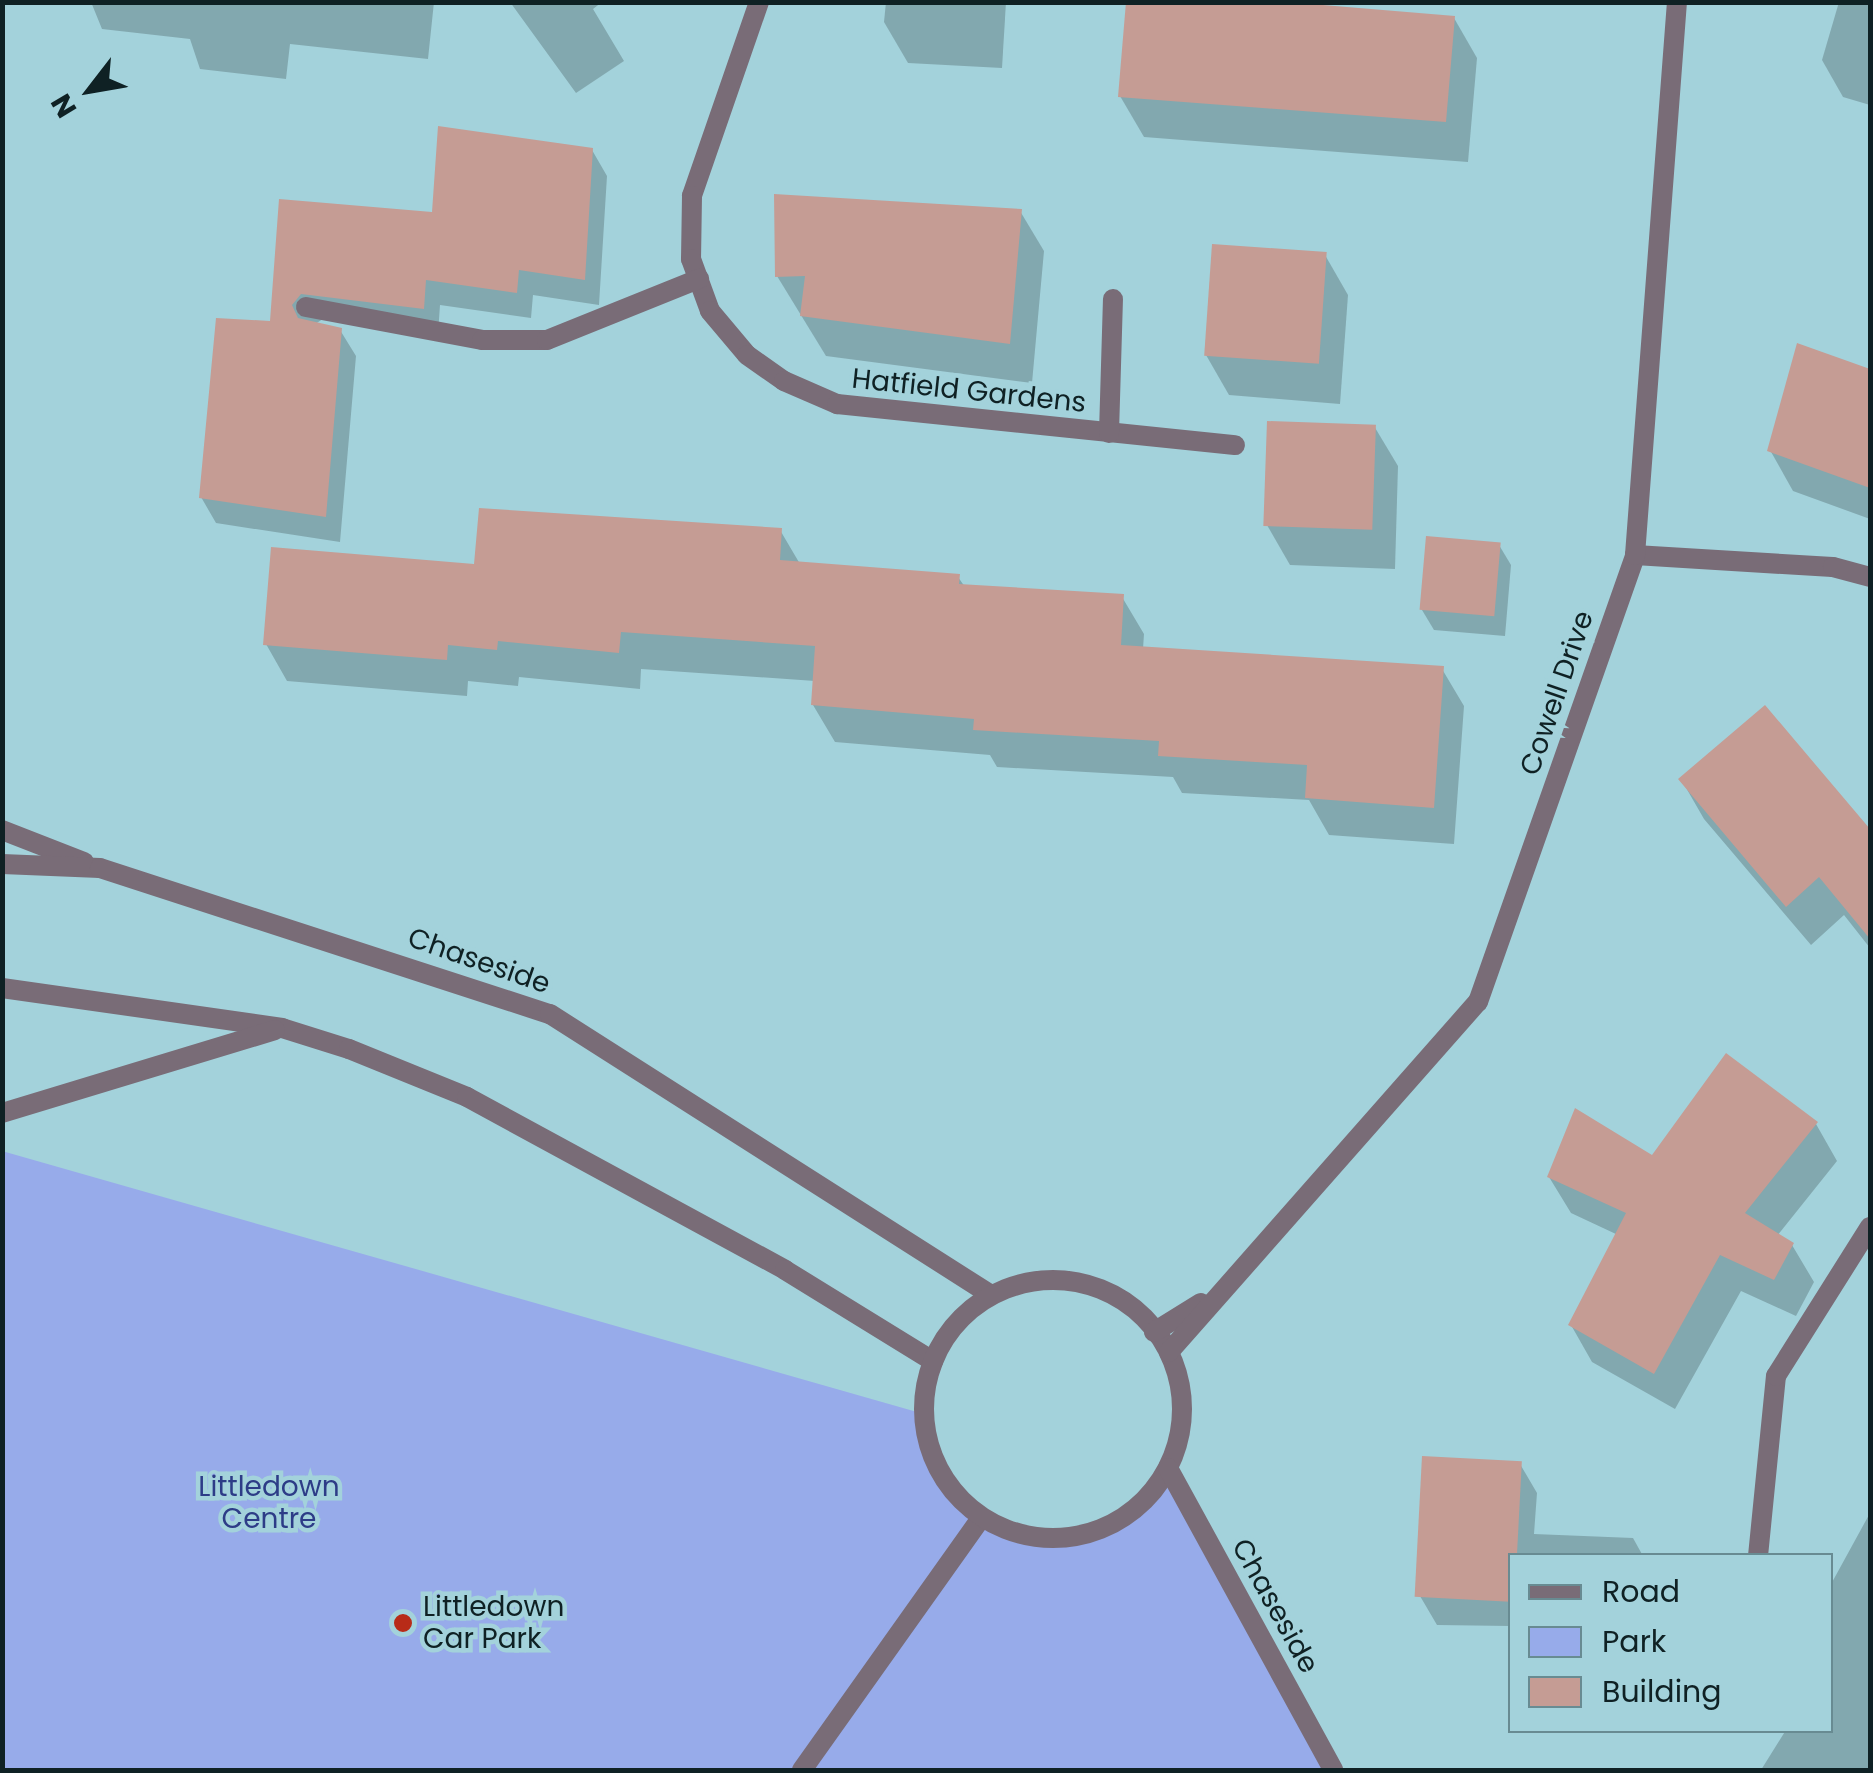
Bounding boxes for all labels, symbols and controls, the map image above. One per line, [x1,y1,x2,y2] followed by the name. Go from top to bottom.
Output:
[40,40,140,140] north arrow
[42,87,86,125] text: N
[850,362,1088,420] street label: Hatfield Gardens
[1513,607,1601,779] street label: Cowell Drive
[403,921,555,1001] street label: Chaseside
[198,1470,340,1536] park label: Littledown Centre
[1224,1533,1326,1679] street label: Chaseside
[1508,1553,1833,1733] legend
[1602,1570,1680,1613] text: Road
[423,1590,564,1656] place label: Littledown Car Park
[392,1612,414,1634] marker: Littledown Car Park
[1602,1620,1666,1663] text: Park
[1602,1670,1722,1713] text: Building

